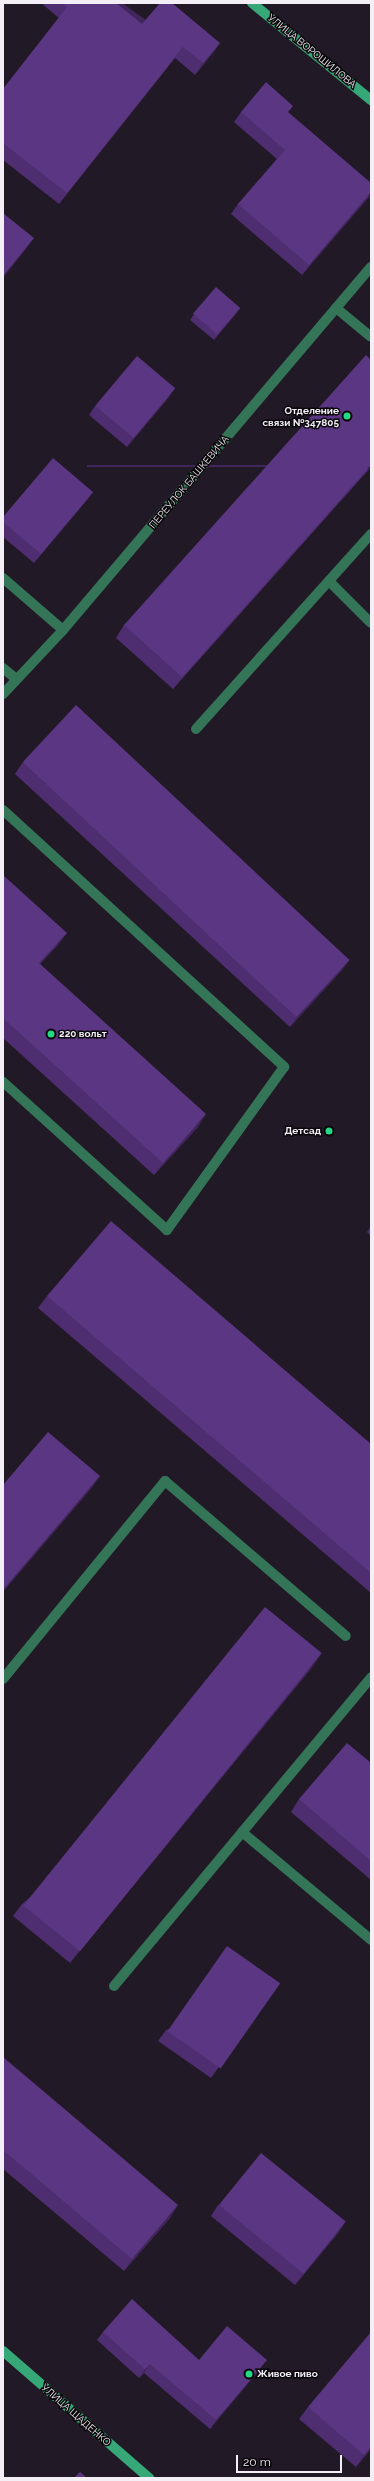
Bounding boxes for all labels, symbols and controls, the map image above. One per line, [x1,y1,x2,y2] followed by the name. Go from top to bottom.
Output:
[265,11,359,91] street label: УЛИЦА ВОРОШИЛОВА
[262,404,339,428] place label: Отделение связи №347805
[342,411,352,421] marker: Отделение связи №347805
[147,433,231,531] street label: ПЕРЕУЛОК БАШКЕВИЧА
[59,1028,107,1040] place label: 220 вольт
[46,1029,56,1039] marker: 220 вольт
[284,1125,321,1137] place label: Детсад
[324,1126,334,1136] marker: Детсад
[257,2368,318,2380] place label: Живое пиво
[244,2369,254,2379] marker: Живое пиво
[39,2381,113,2449] street label: УЛИЦА ЩАДЕНКО
[238,2447,344,2473] scale bar
[243,2455,271,2469] text: 20 m

